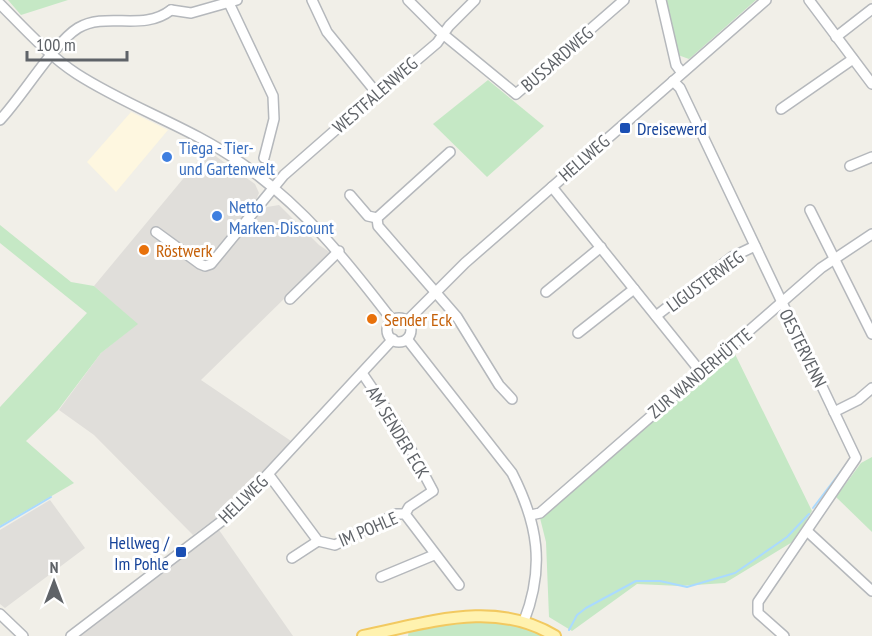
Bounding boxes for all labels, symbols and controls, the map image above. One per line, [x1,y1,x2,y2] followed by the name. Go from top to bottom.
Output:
[516,21,598,97] street label: BUSSARDWEG
[27,24,128,62] scale bar
[36,33,76,56] text: 100 m
[328,52,422,138] street label: WESTFALENWEG
[637,117,707,140] place label: Dreisewerd
[618,121,632,135] marker: Dreisewerd
[554,130,614,186] street label: HELLWEG
[179,136,275,180] place label: Tiega - Tier- und Gartenwelt
[160,150,174,164] marker: Tiega - Tier- und Gartenwelt
[229,195,334,239] place label: Netto Marken-Discount
[210,209,224,223] marker: Netto Marken-Discount
[156,239,213,262] place label: Röstwerk
[137,243,151,257] marker: Röstwerk
[662,245,748,317] street label: LIGUSTERWEG
[774,305,832,391] street label: OESTERVENN
[384,308,452,331] place label: Sender Eck
[365,312,379,326] marker: Sender Eck
[643,323,757,423] street label: ZUR WANDERHÜTTE
[362,382,435,482] street label: AM SENDER ECK
[213,470,273,528] street label: HELLWEG
[335,506,401,552] street label: IM POHLE
[109,531,170,575] place label: Hellweg / Im Pohle
[174,545,188,559] marker: Hellweg / Im Pohle
[24,552,84,612] north arrow
[50,557,58,577] text: N

